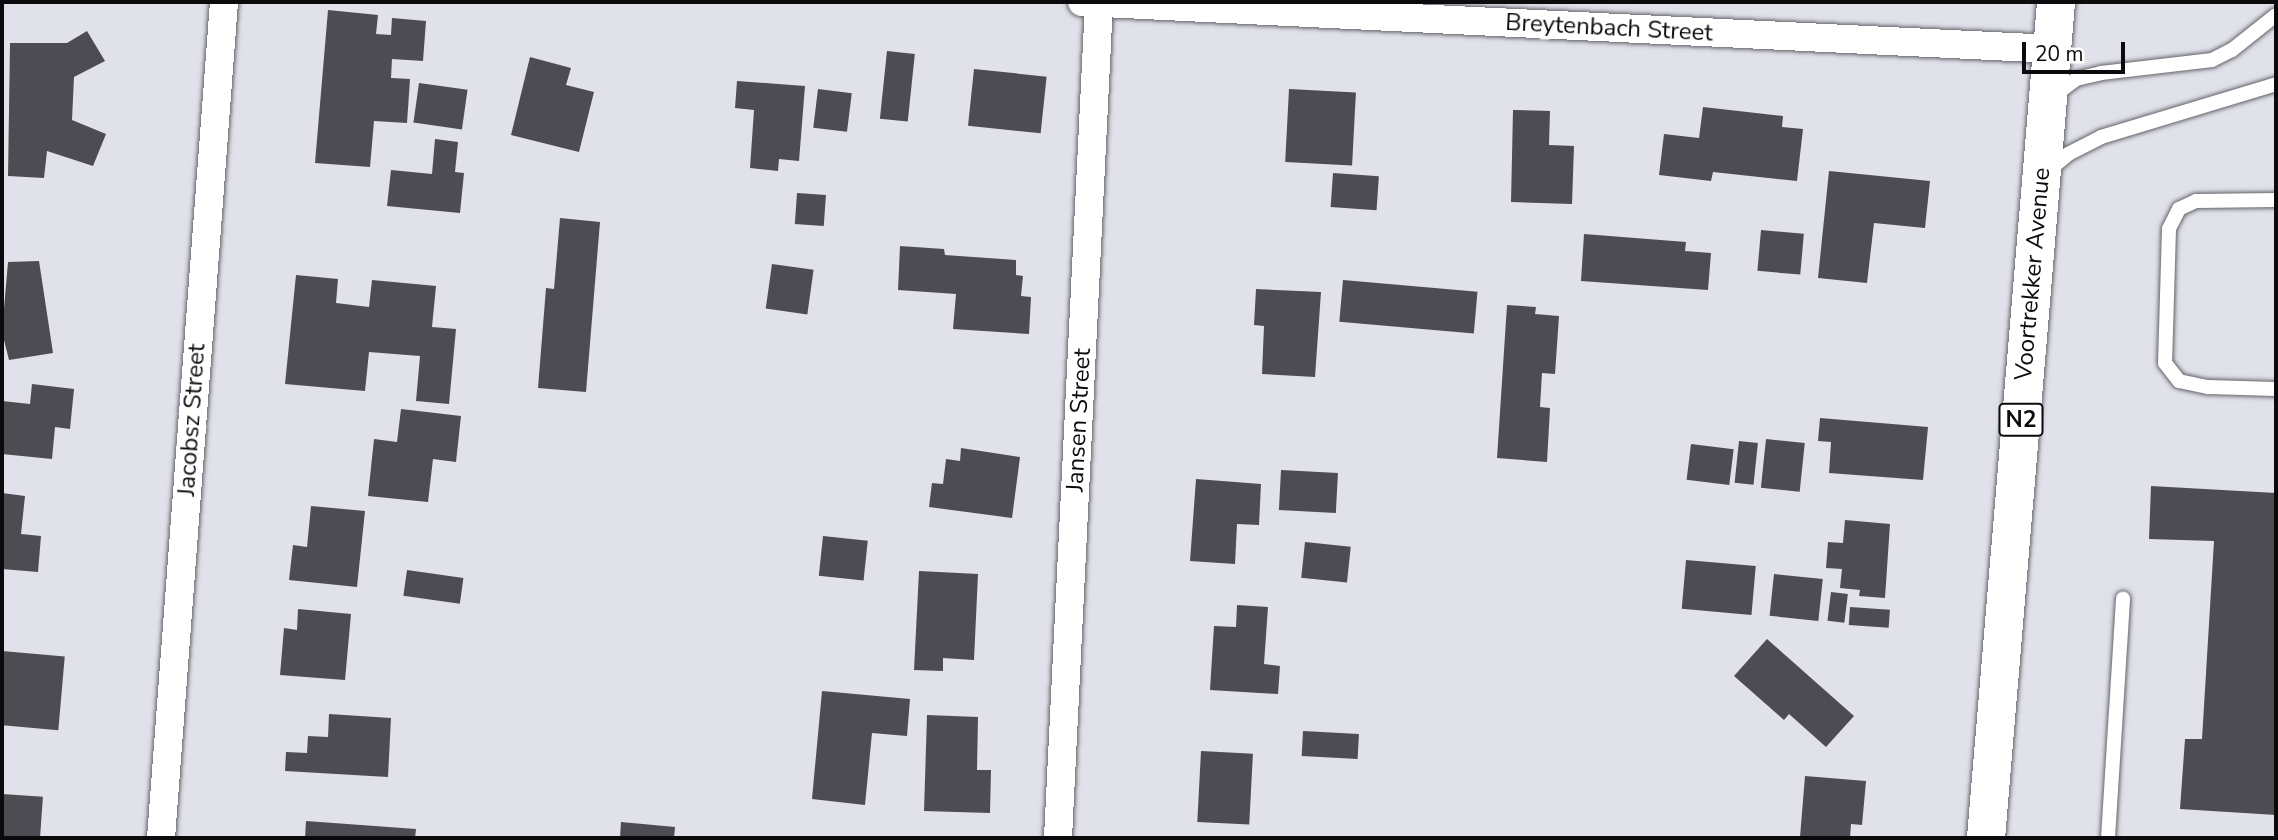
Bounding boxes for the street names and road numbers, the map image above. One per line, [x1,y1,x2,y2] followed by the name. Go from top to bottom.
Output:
[1505,8,1713,48] street label: Breytenbach Street
[2009,166,2057,382] street label: Voortrekker Avenue
[172,343,212,497] street label: Jacobsz Street
[1061,347,1097,493] street label: Jansen Street
[1998,400,2044,440] road number: N2

